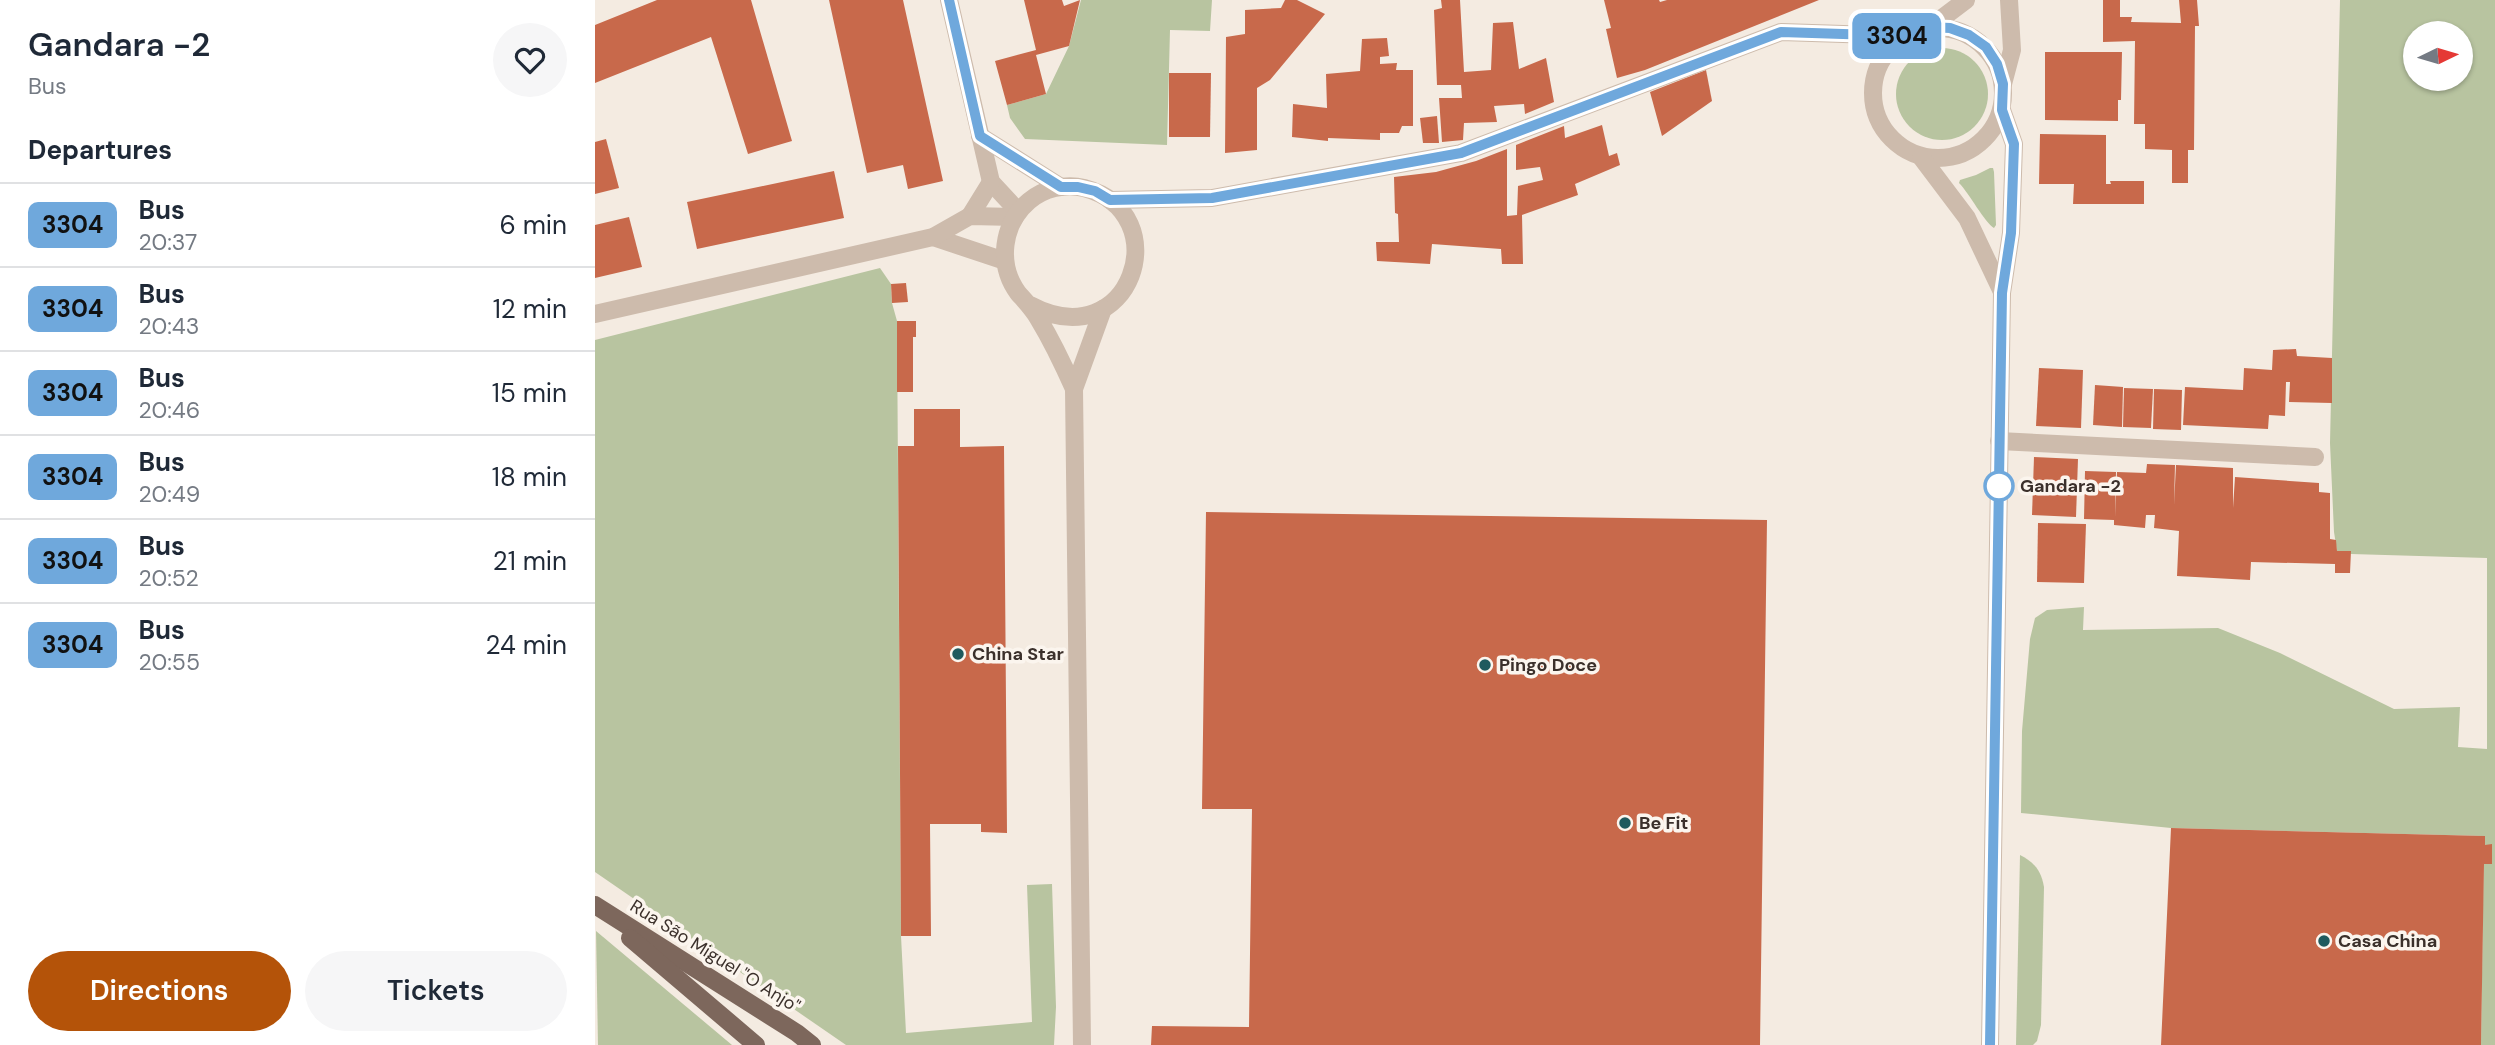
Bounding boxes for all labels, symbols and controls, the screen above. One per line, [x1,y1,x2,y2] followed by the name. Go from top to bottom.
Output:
[1848,13,1946,59] line badge: 3304
[1866,20,1928,51] text: 3304
[2403,21,2473,91] north arrow
[2403,21,2473,91] map controls
[28,23,210,66] text: Gandara -2
[493,23,567,97] button: heart
[28,71,67,101] text: Bus
[28,133,172,167] text: Departures
[138,193,185,227] text: Bus
[499,208,567,242] text: 6 min
[42,209,103,240] text: 3304
[138,227,197,257] text: 20:37
[138,277,185,311] text: Bus
[493,292,567,326] text: 12 min
[42,293,103,324] text: 3304
[138,311,199,341] text: 20:43
[138,361,185,395] text: Bus
[492,376,567,410] text: 15 min
[42,377,103,408] text: 3304
[138,395,200,425] text: 20:46
[138,445,185,479] text: Bus
[492,460,567,494] text: 18 min
[42,461,103,492] text: 3304
[1984,471,2014,501] marker: Gandara -2
[2020,474,2121,498] place label: Gandara -2
[138,479,200,509] text: 20:49
[138,529,185,563] text: Bus
[493,544,567,578] text: 21 min
[42,545,103,576] text: 3304
[138,563,199,593] text: 20:52
[138,613,185,647] text: Bus
[485,628,567,662] text: 24 min
[42,629,103,660] text: 3304
[972,642,1064,666] place label: China Star
[950,646,966,662] marker: China Star
[138,647,200,677] text: 20:55
[1499,653,1597,677] place label: Pingo Doce
[1477,657,1493,673] marker: Pingo Doce
[1639,811,1688,835] place label: Be Fit
[1617,815,1633,831] marker: Be Fit
[626,894,804,1018] street label: Rua São Miguel "O Anjo"
[2338,929,2437,953] place label: Casa China
[2316,933,2332,949] marker: Casa China
[28,951,291,1031] button: Directions
[305,951,567,1031] button: Tickets

